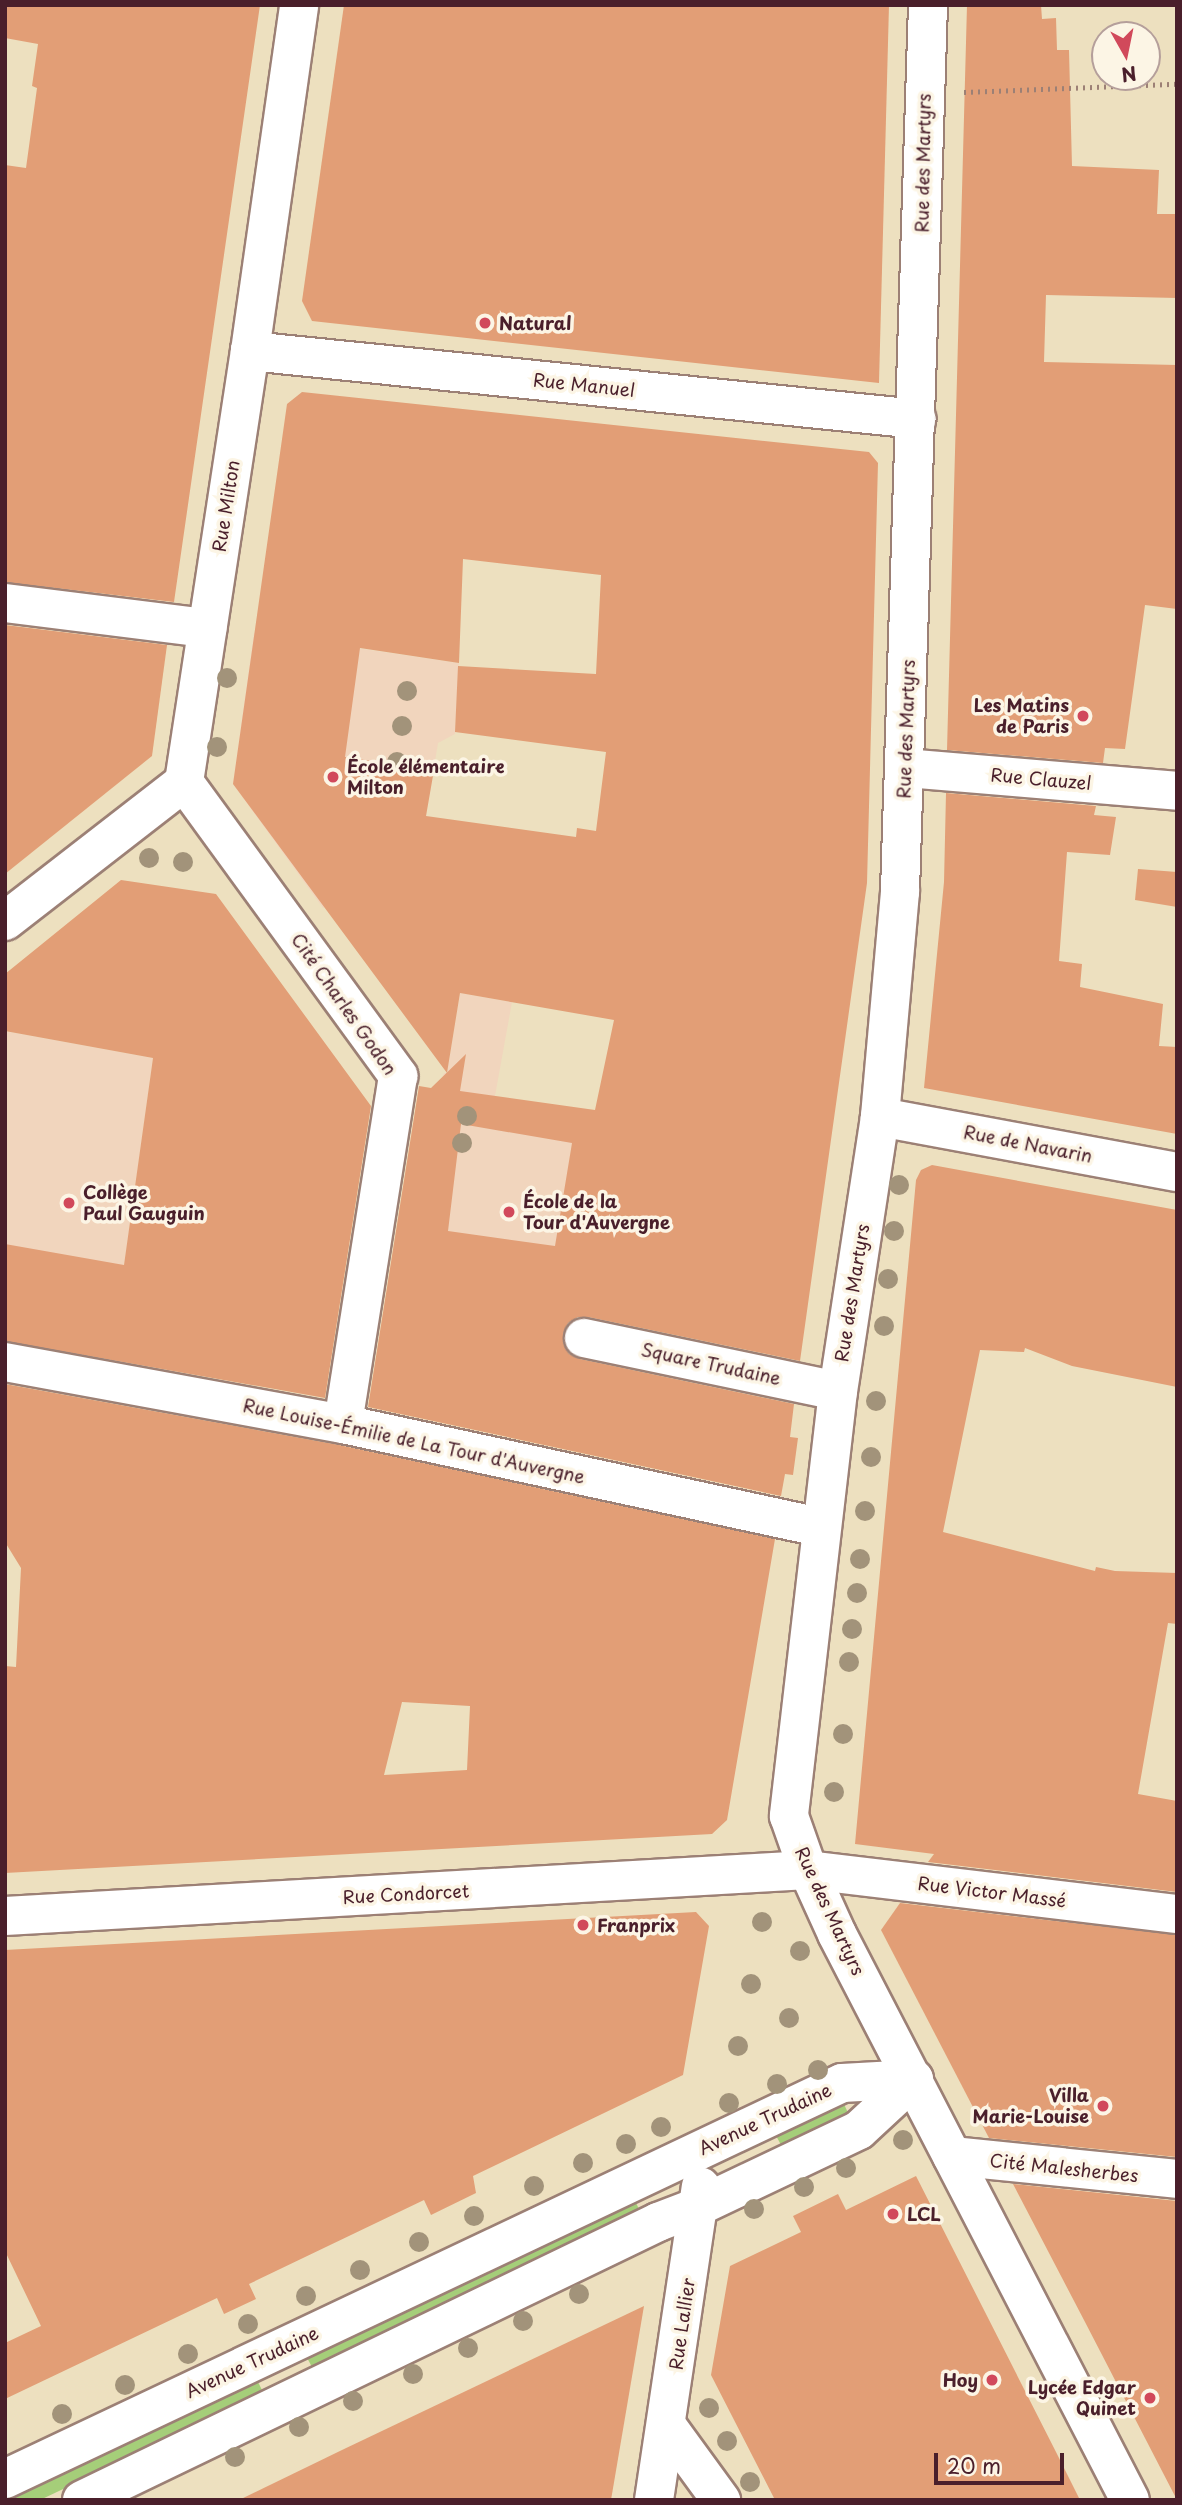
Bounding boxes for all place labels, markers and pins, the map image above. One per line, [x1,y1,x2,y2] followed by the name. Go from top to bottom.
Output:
[499,312,572,334] place label: Natural
[477,315,493,331] marker: Natural
[972,695,1069,738] place label: Les Matins de Paris
[1075,708,1091,724] marker: Les Matins de Paris
[347,756,507,798] place label: École élémentaire Milton
[325,769,341,785] marker: École élémentaire Milton
[83,1182,204,1224] place label: Collège Paul Gauguin
[523,1191,669,1234] place label: École de la Tour d'Auvergne
[61,1195,77,1211] marker: Collège Paul Gauguin
[501,1204,517,1220] marker: École de la Tour d'Auvergne
[597,1914,675,1936] place label: Franprix
[575,1917,591,1933] marker: Franprix
[973,2085,1089,2128] place label: Villa Marie-Louise
[1095,2098,1111,2114] marker: Villa Marie-Louise
[907,2203,941,2225] place label: LCL
[885,2206,901,2222] marker: LCL
[943,2369,978,2391] place label: Hoy
[984,2372,1000,2388] marker: Hoy
[1027,2377,1136,2420] place label: Lycée Edgar Quinet
[1142,2390,1158,2406] marker: Lycée Edgar Quinet

